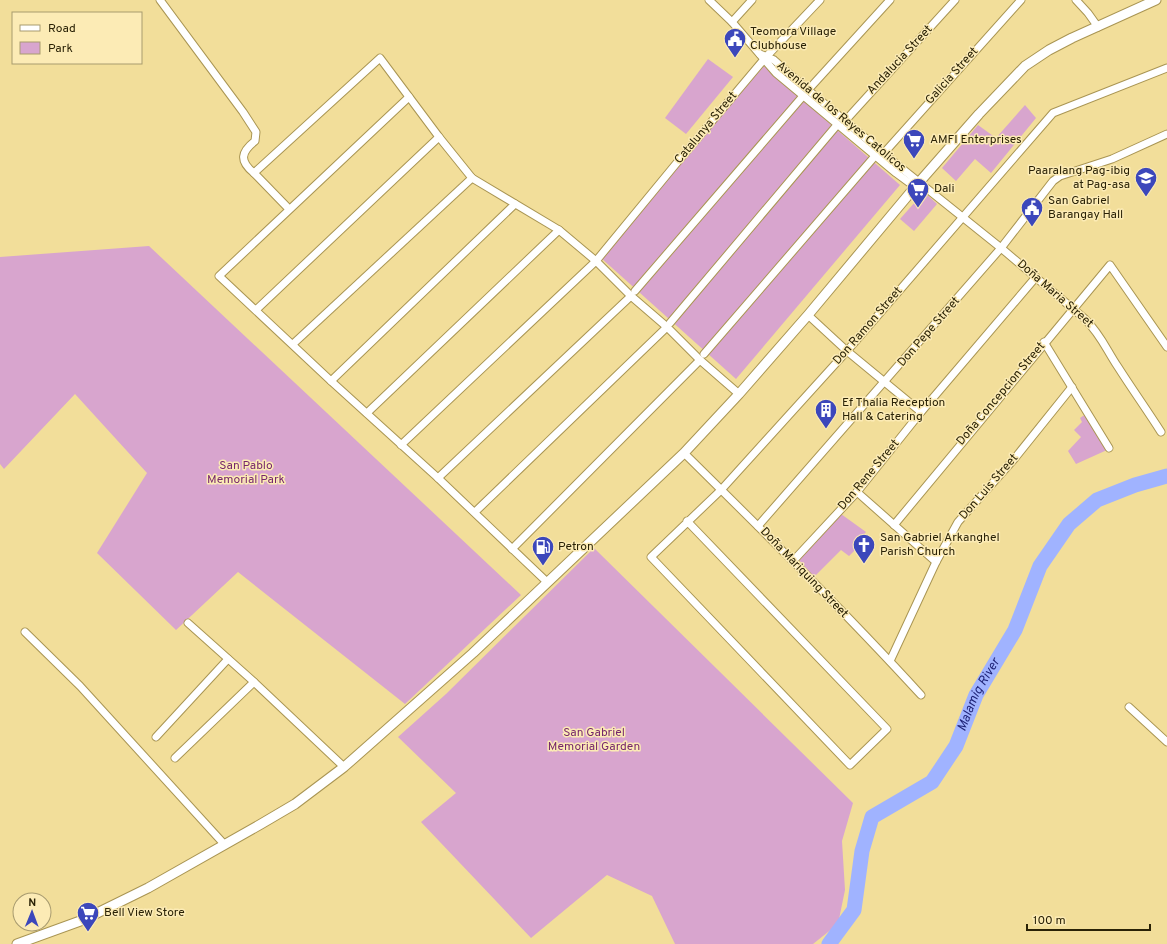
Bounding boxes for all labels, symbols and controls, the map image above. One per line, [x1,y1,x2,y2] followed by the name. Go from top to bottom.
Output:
[12,12,142,64] legend
[48,21,76,37] text: Road
[864,22,936,98] street label: Andalucia Street
[750,24,836,54] place label: Teomora Village Clubhouse
[722,26,748,59] public building icon: Teomora Village Clubhouse
[48,41,73,57] text: Park
[922,44,982,108] street label: Galicia Street
[773,58,909,176] street label: Avenida de los Reyes Catolicos
[671,89,741,167] street label: Catalunya Street
[901,127,927,160] supermarket icon: AMFI Enterprises
[930,132,1022,148] place label: AMFI Enterprises
[1028,163,1130,193] place label: Paaralang Pag-ibig at Pag-asa
[1133,165,1159,198] school or university icon: Paaralang Pag-ibig at Pag-asa
[905,176,931,209] supermarket icon: Dali
[934,181,954,197] place label: Dali
[1048,193,1123,223] place label: San Gabriel Barangay Hall
[1019,195,1045,228] public building icon: San Gabriel Barangay Hall
[1013,256,1097,332] street label: Doña Maria Street
[830,284,906,368] street label: Don Ramon Street
[894,294,964,370] street label: Don Pepe Street
[953,339,1049,449] street label: Doña Concepcion Street
[842,395,945,425] place label: Ef Thalia Reception Hall & Catering
[813,397,839,430] building icon: Ef Thalia Reception Hall & Catering
[835,436,903,514] street label: Don Rene Street
[956,451,1022,523] street label: Don Luis Street
[207,458,285,488] park label: San Pablo Memorial Park
[756,524,852,622] street label: Doña Mariquing Street
[880,530,1000,560] place label: San Gabriel Arkanghel Parish Church
[851,532,877,565] church icon: San Gabriel Arkanghel Parish Church
[530,534,556,567] fuel station icon: Petron
[558,539,594,555] place label: Petron
[954,655,1005,734] water label: Malamig River
[548,725,640,755] park label: San Gabriel Memorial Garden
[12,892,52,932] north arrow
[28,896,36,910] text: N
[75,900,101,933] supermarket icon: Bell View Store
[104,905,185,921] place label: Bell View Store
[1027,906,1150,932] scale bar
[1033,913,1066,929] text: 100 m

